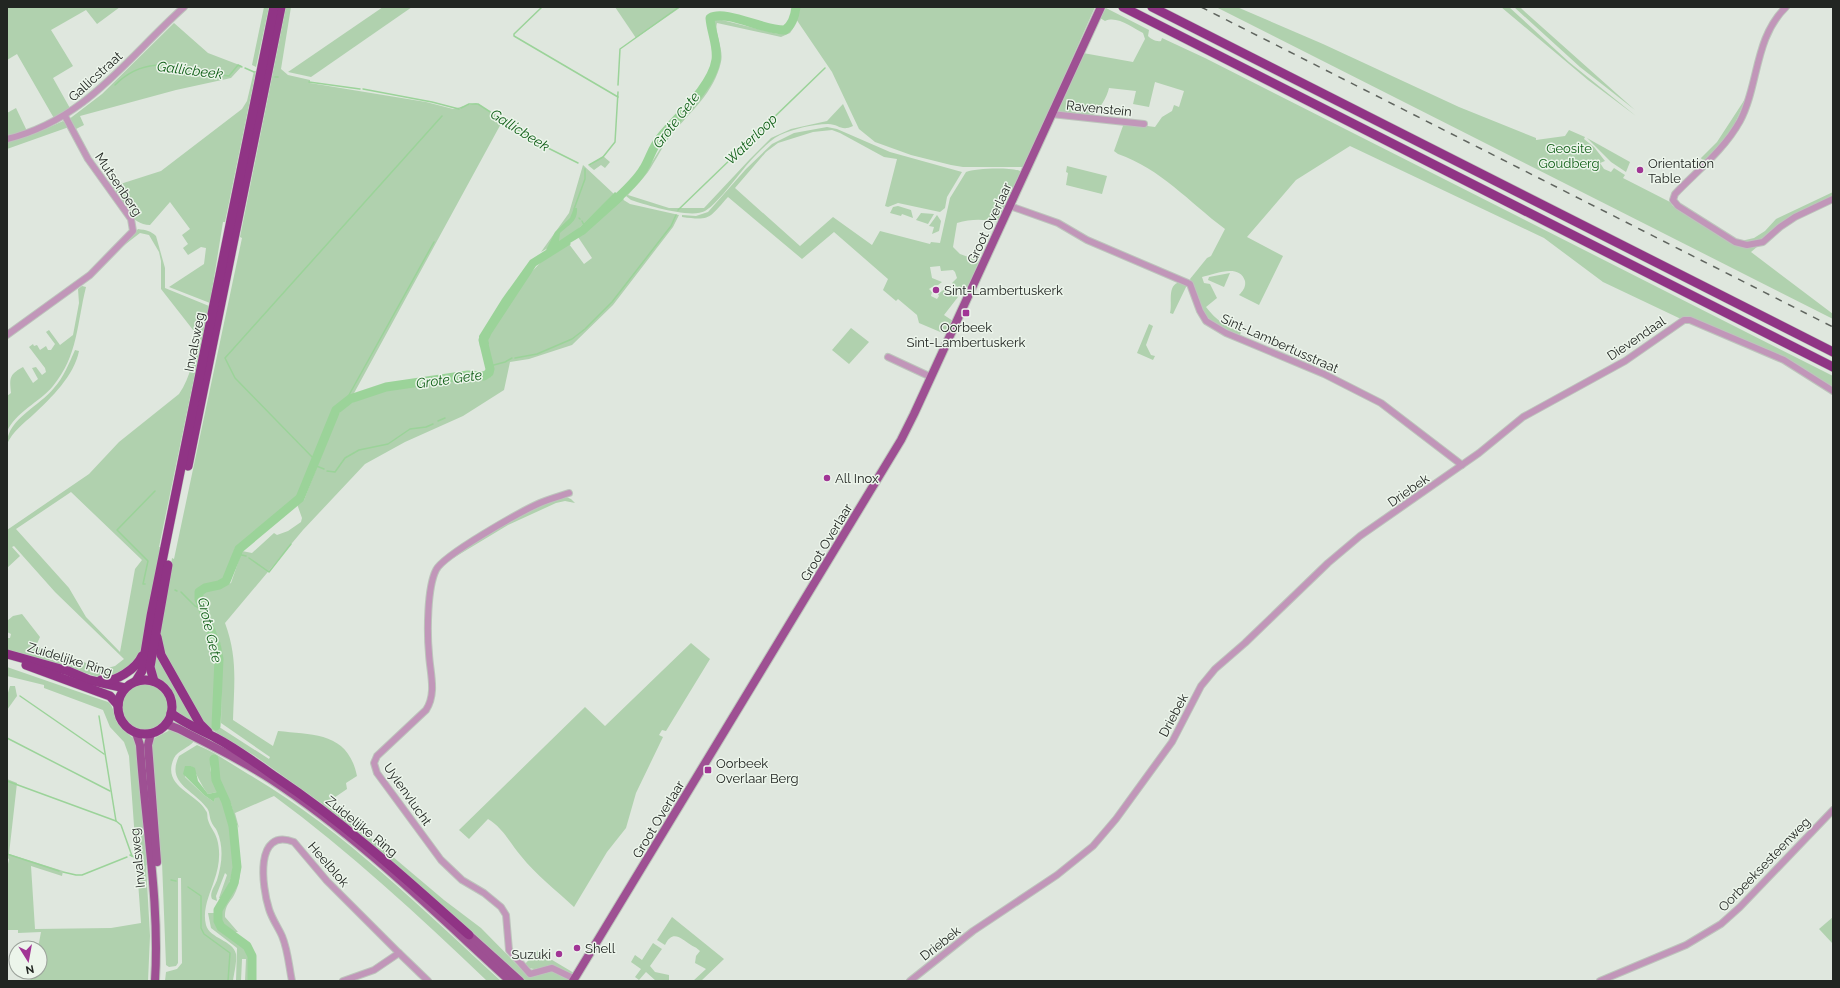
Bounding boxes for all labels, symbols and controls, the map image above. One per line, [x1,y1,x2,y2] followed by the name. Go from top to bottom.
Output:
[65,48,126,104] street label: Gallicstraat
[156,58,224,82] water label: Gallicbeek
[649,89,703,151] water label: Grote Gete
[1065,98,1132,119] street label: Ravenstein
[488,106,553,155] water label: Gallicbeek
[722,110,780,168] water label: Waterloop
[1539,141,1599,171] park label: Geosite Goudberg
[92,150,145,219] street label: Mutsenberg
[1648,156,1714,186] place label: Orientation Table
[1635,165,1645,175] marker: Orientation Table
[964,180,1015,266] street label: Groot Overlaar
[944,283,1063,298] place label: Sint-Lambertuskerk
[931,285,941,295] marker: Sint-Lambertuskerk
[961,308,971,318] marker: Oorbeek Sint-Lambertuskerk
[181,311,208,373] street label: Invalsweg
[1219,311,1341,376] street label: Sint-Lambertusstraat
[1604,313,1669,363] street label: Dievendaal
[907,320,1026,350] place label: Oorbeek Sint-Lambertuskerk
[415,366,483,392] water label: Grote Gete
[835,471,879,486] place label: All Inox
[1385,471,1432,510] street label: Driebek
[822,473,832,483] marker: All Inox
[797,500,856,584] street label: Groot Overlaar
[195,596,225,665] water label: Grote Gete
[26,639,114,680] street label: Zuidelijke Ring
[1156,691,1191,739] street label: Driebek
[716,756,799,786] place label: Oorbeek Overlaar Berg
[381,760,435,829] street label: Uylenvlucht
[703,765,713,775] marker: Oorbeek Overlaar Berg
[629,777,688,861] street label: Groot Overlaar
[323,793,401,860] street label: Zuidelijke Ring
[1715,814,1813,915] street label: Oorbeeksesteenweg
[127,827,148,889] street label: Invalsweg
[305,839,352,890] street label: Heelblok
[917,923,963,964] street label: Driebek
[8,940,48,980] north arrow
[585,941,616,956] place label: Shell
[572,943,582,953] marker: Shell
[512,947,551,962] place label: Suzuki
[554,949,564,959] marker: Suzuki
[24,962,35,977] text: N

